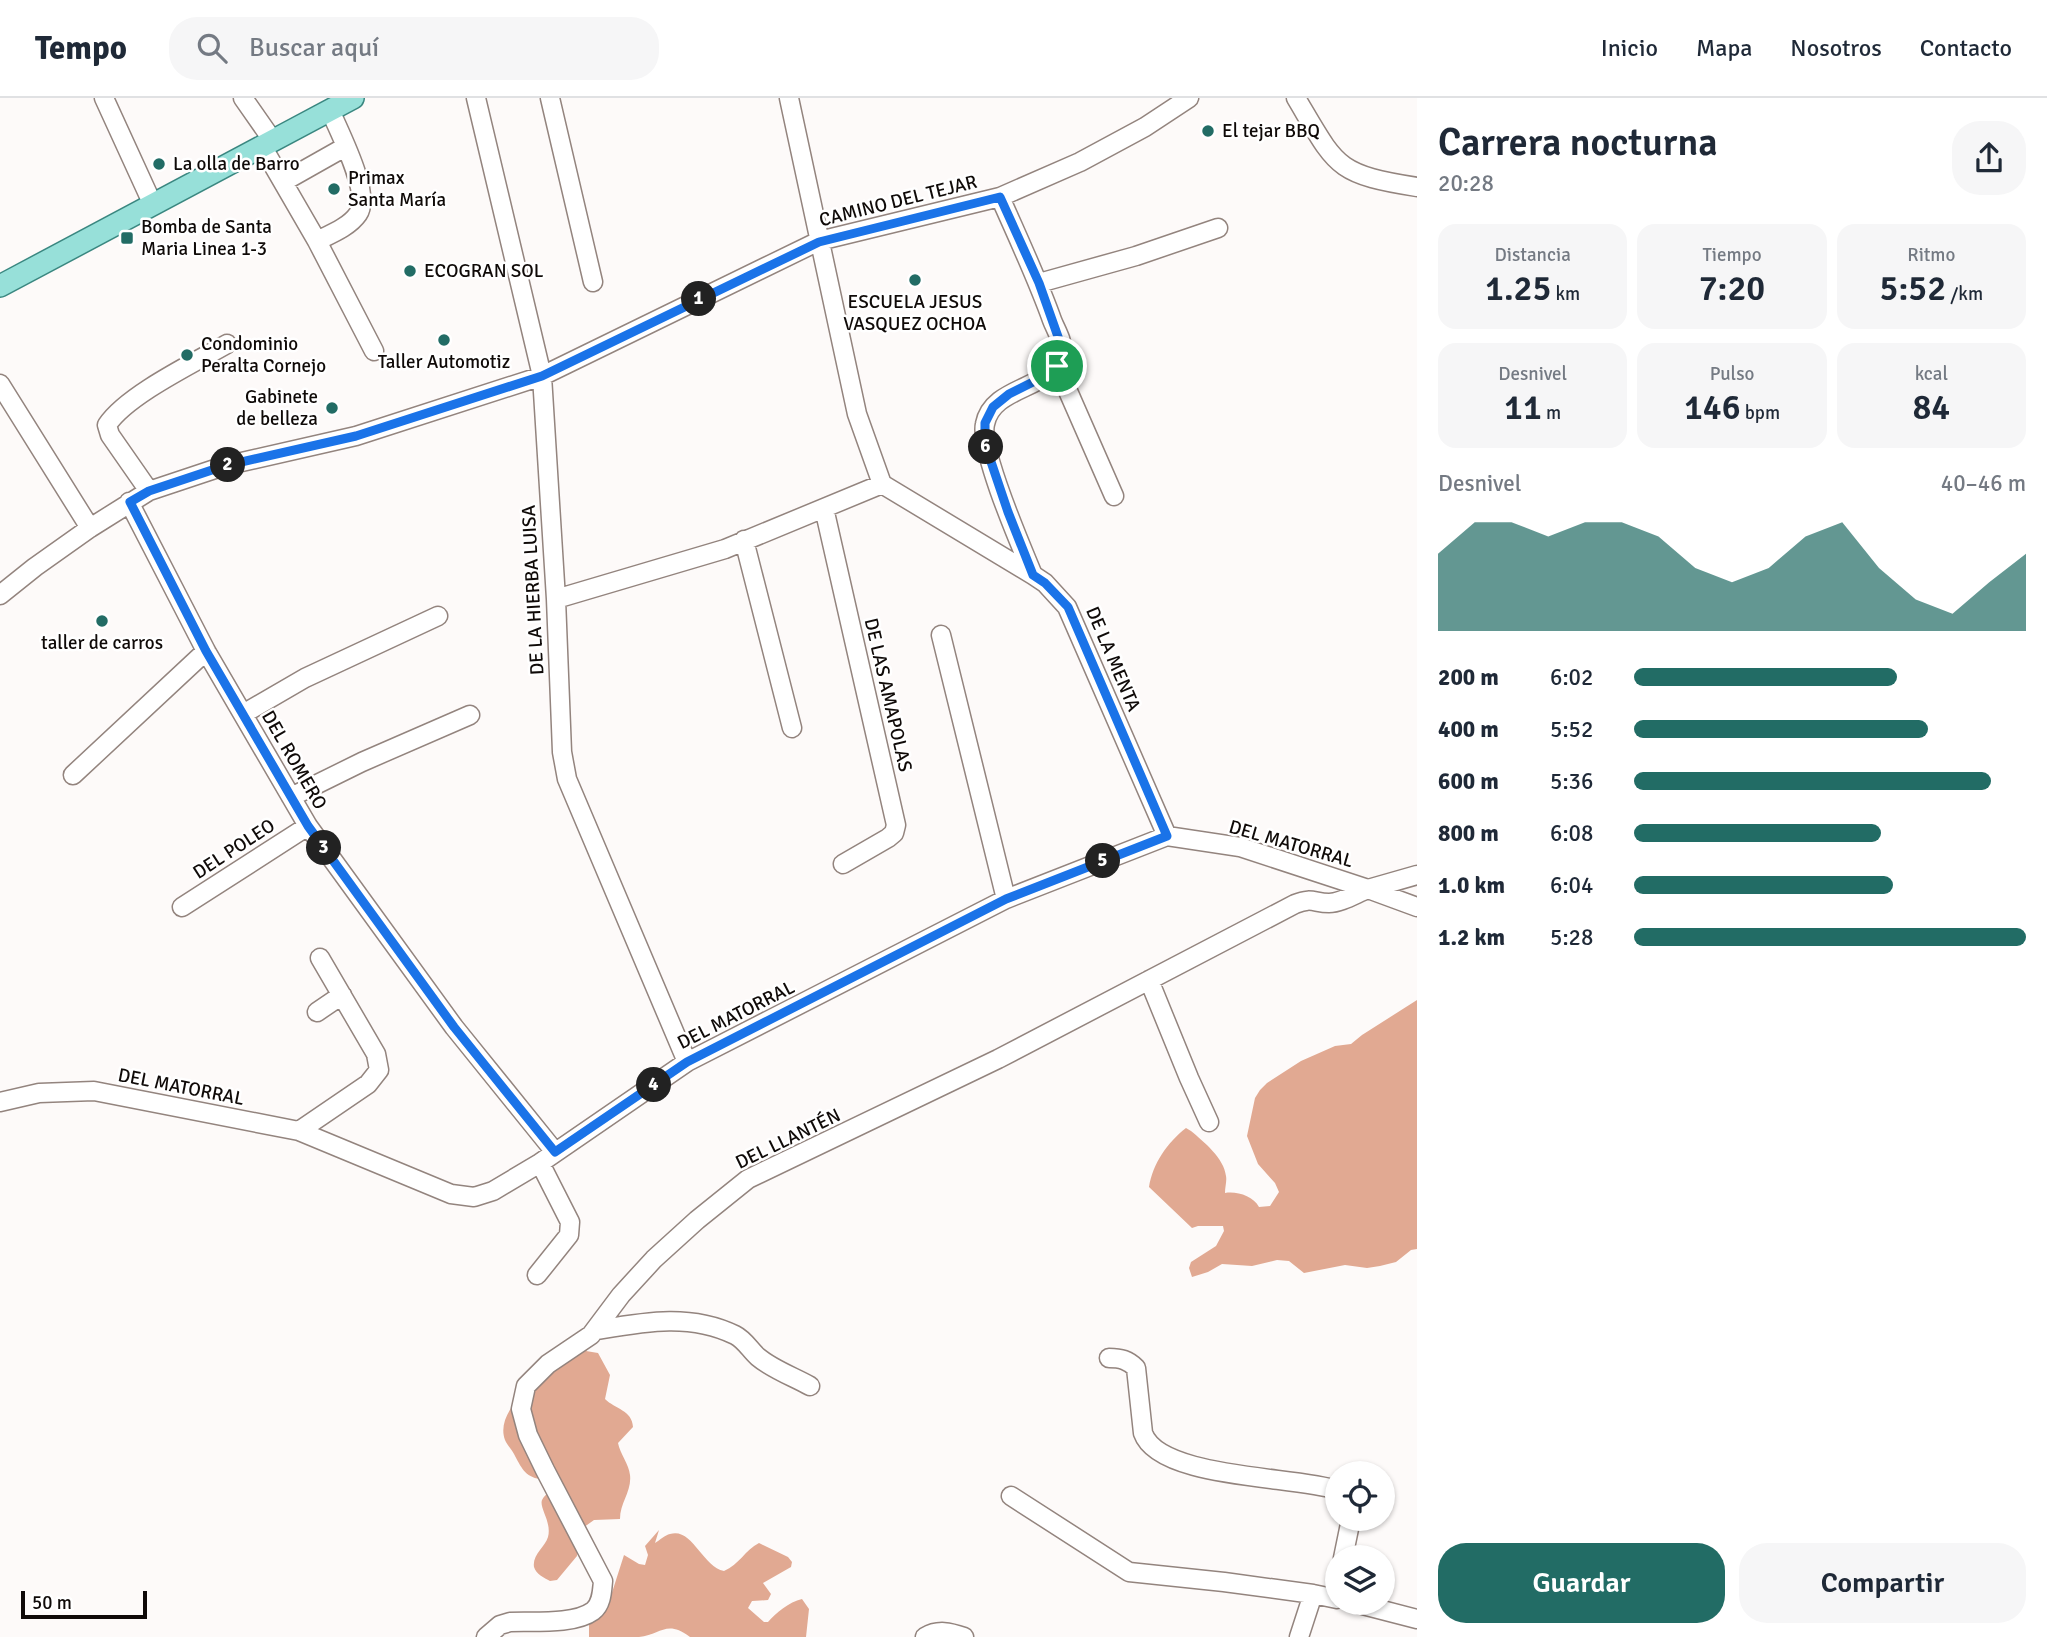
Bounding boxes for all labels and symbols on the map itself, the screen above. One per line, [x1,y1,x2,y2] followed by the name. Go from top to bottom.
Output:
[1222,119,1320,143] place label: El tejar BBQ
[1200,123,1216,139] marker: El tejar BBQ
[173,152,300,176] place label: La olla de Barro
[151,156,167,172] marker: La olla de Barro
[348,166,446,212] place label: Primax Santa María
[817,170,979,232] street label: CAMINO DEL TEJAR
[326,181,342,197] marker: Primax Santa María
[141,215,272,261] place label: Bomba de Santa Maria Linea 1-3
[119,230,135,246] marker: Bomba de Santa Maria Linea 1-3
[424,259,544,283] place label: ECOGRAN SOL
[402,263,418,279] marker: ECOGRAN SOL
[907,272,923,288] marker: ESCUELA JESUS VASQUEZ OCHOA
[682,282,716,316] pin: 1
[843,290,987,336] place label: ESCUELA JESUS VASQUEZ OCHOA
[201,332,326,378] place label: Condominio Peralta Cornejo
[436,332,452,348] marker: Taller Automotiz
[1027,336,1087,396] pin
[179,347,195,363] marker: Condominio Peralta Cornejo
[378,350,510,374] place label: Taller Automotiz
[236,385,318,431] place label: Gabinete de belleza
[324,400,340,416] marker: Gabinete de belleza
[968,430,1004,464] pin: 6
[210,448,246,482] pin: 2
[517,504,549,676] street label: DE LA HIERBA LUISA
[1080,603,1146,715] street label: DE LA MENTA
[94,613,110,629] marker: taller de carros
[859,616,917,774] street label: DE LAS AMAPOLAS
[41,631,163,655] place label: taller de carros
[256,706,332,814] street label: DEL ROMERO
[188,814,280,884] street label: DEL POLEO
[1226,815,1356,873] street label: DEL MATORRAL
[306,830,342,866] pin: 3
[1086,844,1120,878] pin: 5
[673,975,799,1055] street label: DEL MATORRAL
[116,1063,247,1111] street label: DEL MATORRAL
[636,1068,672,1102] pin: 4
[732,1103,844,1175] street label: DEL LLANTÉN
[21,1588,147,1620] scale bar

